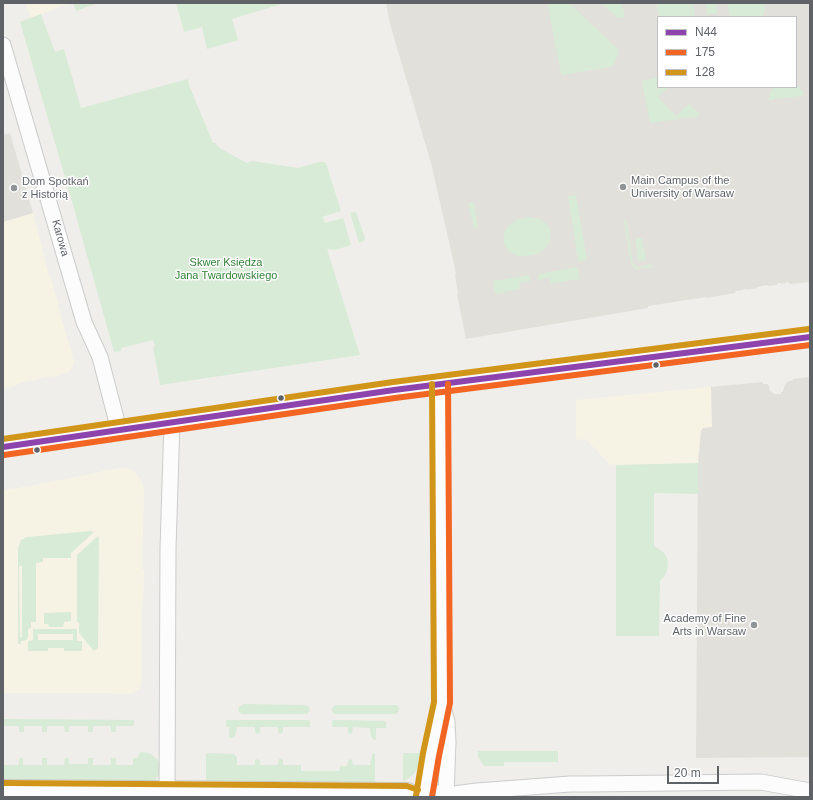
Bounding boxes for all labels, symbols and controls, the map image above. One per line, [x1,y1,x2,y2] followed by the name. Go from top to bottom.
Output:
[657,16,797,88] legend
[695,25,717,39] text: N44
[695,45,715,59] text: 175
[695,65,715,79] text: 128
[631,174,734,200] place label: Main Campus of the University of Warsaw
[22,175,89,201] place label: Dom Spotkań z Historią
[618,182,628,192] marker: Main Campus of the University of Warsaw
[9,183,19,193] marker: Dom Spotkań z Historią
[49,218,71,258] street label: Karowa
[175,256,277,282] park label: Skwer Księdza Jana Twardowskiego
[651,360,661,370] unlabelled marker
[276,393,286,403] unlabelled marker
[32,445,42,455] unlabelled marker
[663,612,746,638] place label: Academy of Fine Arts in Warsaw
[749,620,759,630] marker: Academy of Fine Arts in Warsaw
[669,758,721,784] scale bar
[674,766,701,780] text: 20 m

